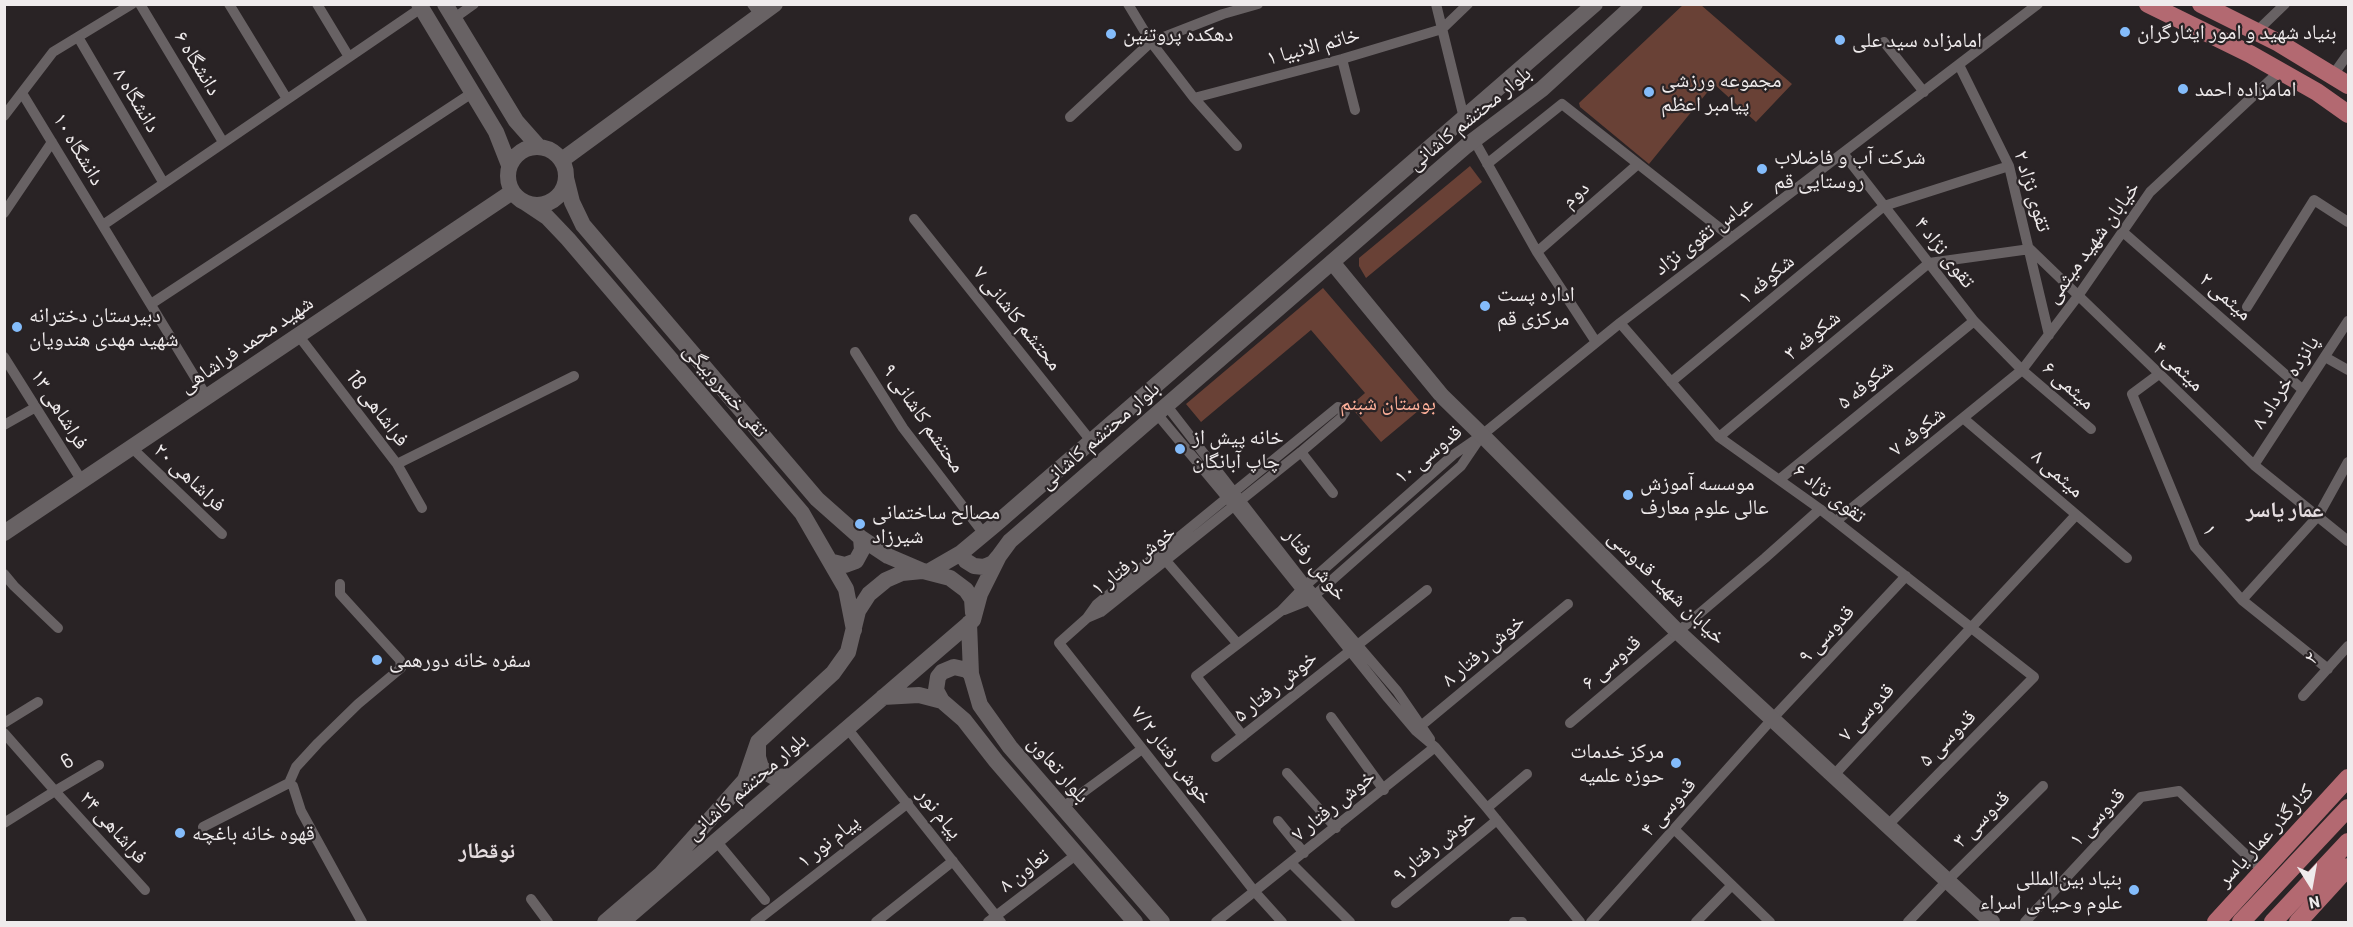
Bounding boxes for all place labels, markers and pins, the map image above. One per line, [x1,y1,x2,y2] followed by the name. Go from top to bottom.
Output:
[2137,19,2337,45] place label: بنیاد شهید و امور ایثارگران
[1123,21,1233,47] place label: دهکده پروتئین
[2118,25,2132,39] marker: بنیاد شهید و امور ایثارگران
[1104,27,1118,41] marker: دهکده پروتئین
[1852,27,1982,53] place label: امامزاده سید علی
[1833,33,1847,47] marker: امامزاده سید علی
[1661,67,1782,117] place label: مجموعه ورزشی پیامبر اعظم
[2195,76,2296,102] place label: امامزاده احمد
[2176,82,2190,96] marker: امامزاده احمد
[1642,85,1656,99] marker: مجموعه ورزشی پیامبر اعظم
[1774,144,1925,194] place label: شرکت آب و فاضلاب روستایی قم
[1755,162,1769,176] marker: شرکت آب و فاضلاب روستایی قم
[1497,281,1575,331] place label: اداره پست مرکزی قم
[1478,299,1492,313] marker: اداره پست مرکزی قم
[29,302,179,352] place label: دبیرستان دخترانه شهید مهدی هندویان
[10,320,24,334] marker: دبیرستان دخترانه شهید مهدی هندویان
[1192,424,1284,474] place label: خانه پیش از چاپ آبانگان
[1173,442,1187,456] marker: خانه پیش از چاپ آبانگان
[1640,470,1769,520] place label: موسسه آموزش عالی علوم معارف
[1621,488,1635,502] marker: موسسه آموزش عالی علوم معارف
[872,499,1000,549] place label: مصالح ساختمانی شیرزاد
[853,517,867,531] marker: مصالح ساختمانی شیرزاد
[389,647,531,673] place label: سفره خانه دورهمی
[370,653,384,667] marker: سفره خانه دورهمی
[1570,738,1664,788] place label: مرکز خدمات حوزه علمیه
[1669,756,1683,770] marker: مرکز خدمات حوزه علمیه
[192,820,315,846] place label: قهوه خانه باغچه
[173,826,187,840] marker: قهوه خانه باغچه
[1980,865,2122,915] place label: بنیاد بین‌المللی علوم وحیانی اسراء
[2127,883,2141,897] marker: بنیاد بین‌المللی علوم وحیانی اسراء

